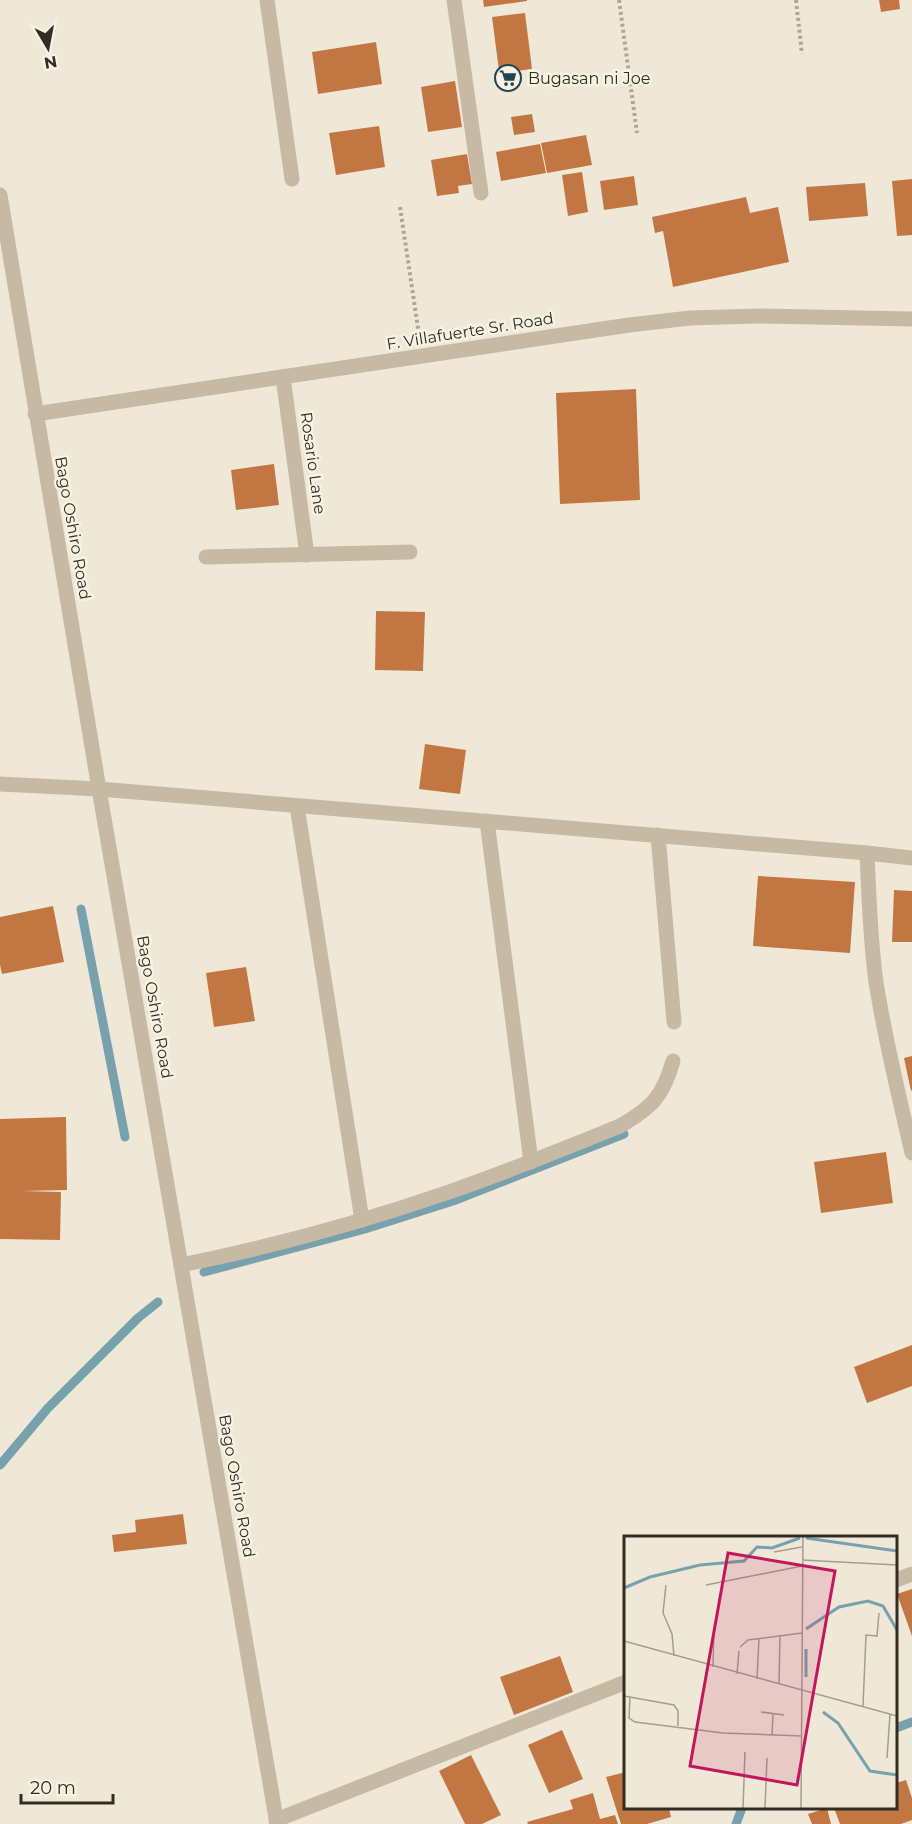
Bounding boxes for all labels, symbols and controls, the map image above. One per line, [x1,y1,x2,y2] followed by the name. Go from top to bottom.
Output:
[18,18,78,78] north arrow
[42,52,59,73] text: N
[493,63,523,93] supermarket icon: Bugasan ni Joe
[528,69,651,88] place label: Bugasan ni Joe
[385,308,555,354] street label: F. Villafuerte Sr. Road
[296,411,330,515] street label: Rosario Lane
[51,455,95,601] street label: Bago Oshiro Road
[133,934,177,1080] street label: Bago Oshiro Road
[215,1413,259,1559] street label: Bago Oshiro Road
[624,1536,897,1809] inset map
[21,1767,112,1805] scale bar
[30,1777,76,1799] text: 20 m

